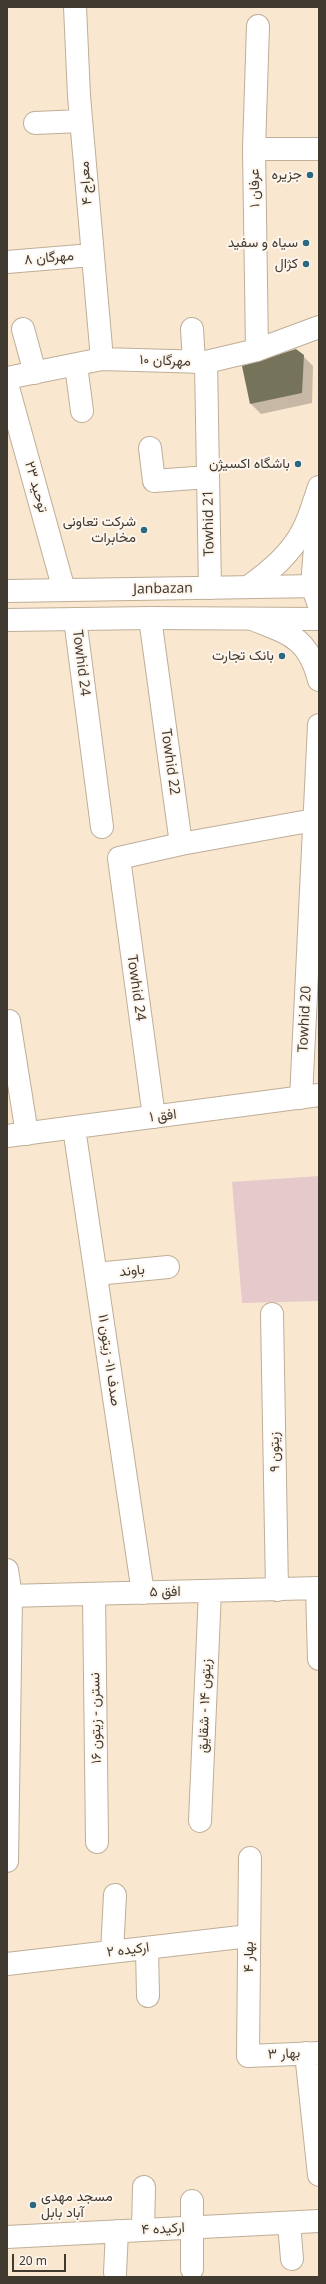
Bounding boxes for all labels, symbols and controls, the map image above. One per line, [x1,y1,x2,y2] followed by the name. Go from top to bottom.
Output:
[76,160,96,206] street label: معراج ۴
[272,167,302,183] place label: جزیره
[246,168,264,208] street label: عرفان ۱
[305,170,315,180] marker: جزیره
[228,235,298,251] place label: سیاه و سفید
[301,238,311,248] marker: سیاه و سفید
[23,247,75,269] street label: مهرگان ۸
[275,256,298,272] place label: کژال
[301,259,311,269] marker: کژال
[139,352,191,370] street label: مهرگان ۱۰
[209,456,290,472] place label: باشگاه اکسیژن
[21,459,51,515] street label: توحید ۲۳
[293,459,303,469] marker: باشگاه اکسیژن
[200,490,218,556] street label: Towhid 21
[63,514,136,546] place label: شرکت تعاونی مخابرات
[139,525,149,535] marker: شرکت تعاونی مخابرات
[133,580,193,598] street label: Janbazan
[69,629,93,697] street label: Towhid 24
[212,648,274,664] place label: بانک تجارت
[277,651,287,661] marker: بانک تجارت
[157,728,183,796] street label: Towhid 22
[123,954,149,1022] street label: Towhid 24
[295,985,315,1053] street label: Towhid 20
[149,1106,177,1126] street label: افق ۱
[118,1261,146,1281] street label: باوند
[94,1313,124,1407] street label: صدف ۱۱- زیتون ۱۱
[266,1432,284,1472] street label: زیتون ۹
[149,1583,181,1601] street label: افق ۵
[195,1659,215,1753] street label: زیتون ۱۴ - شقایق
[87,1672,105,1764] street label: نسترن - زیتون ۱۶
[106,1939,150,1961] street label: ارکیده ۲
[241,1941,257,1973] street label: بهار ۴
[267,2045,301,2063] street label: بهار ۳
[41,2189,113,2222] place label: مسجد مهدی آباد بابل
[28,2200,38,2210] marker: مسجد مهدی آباد بابل
[141,2219,185,2239] street label: ارکیده ۴
[14,2246,68,2272] scale bar
[19,2252,47,2269] text: 20 m

